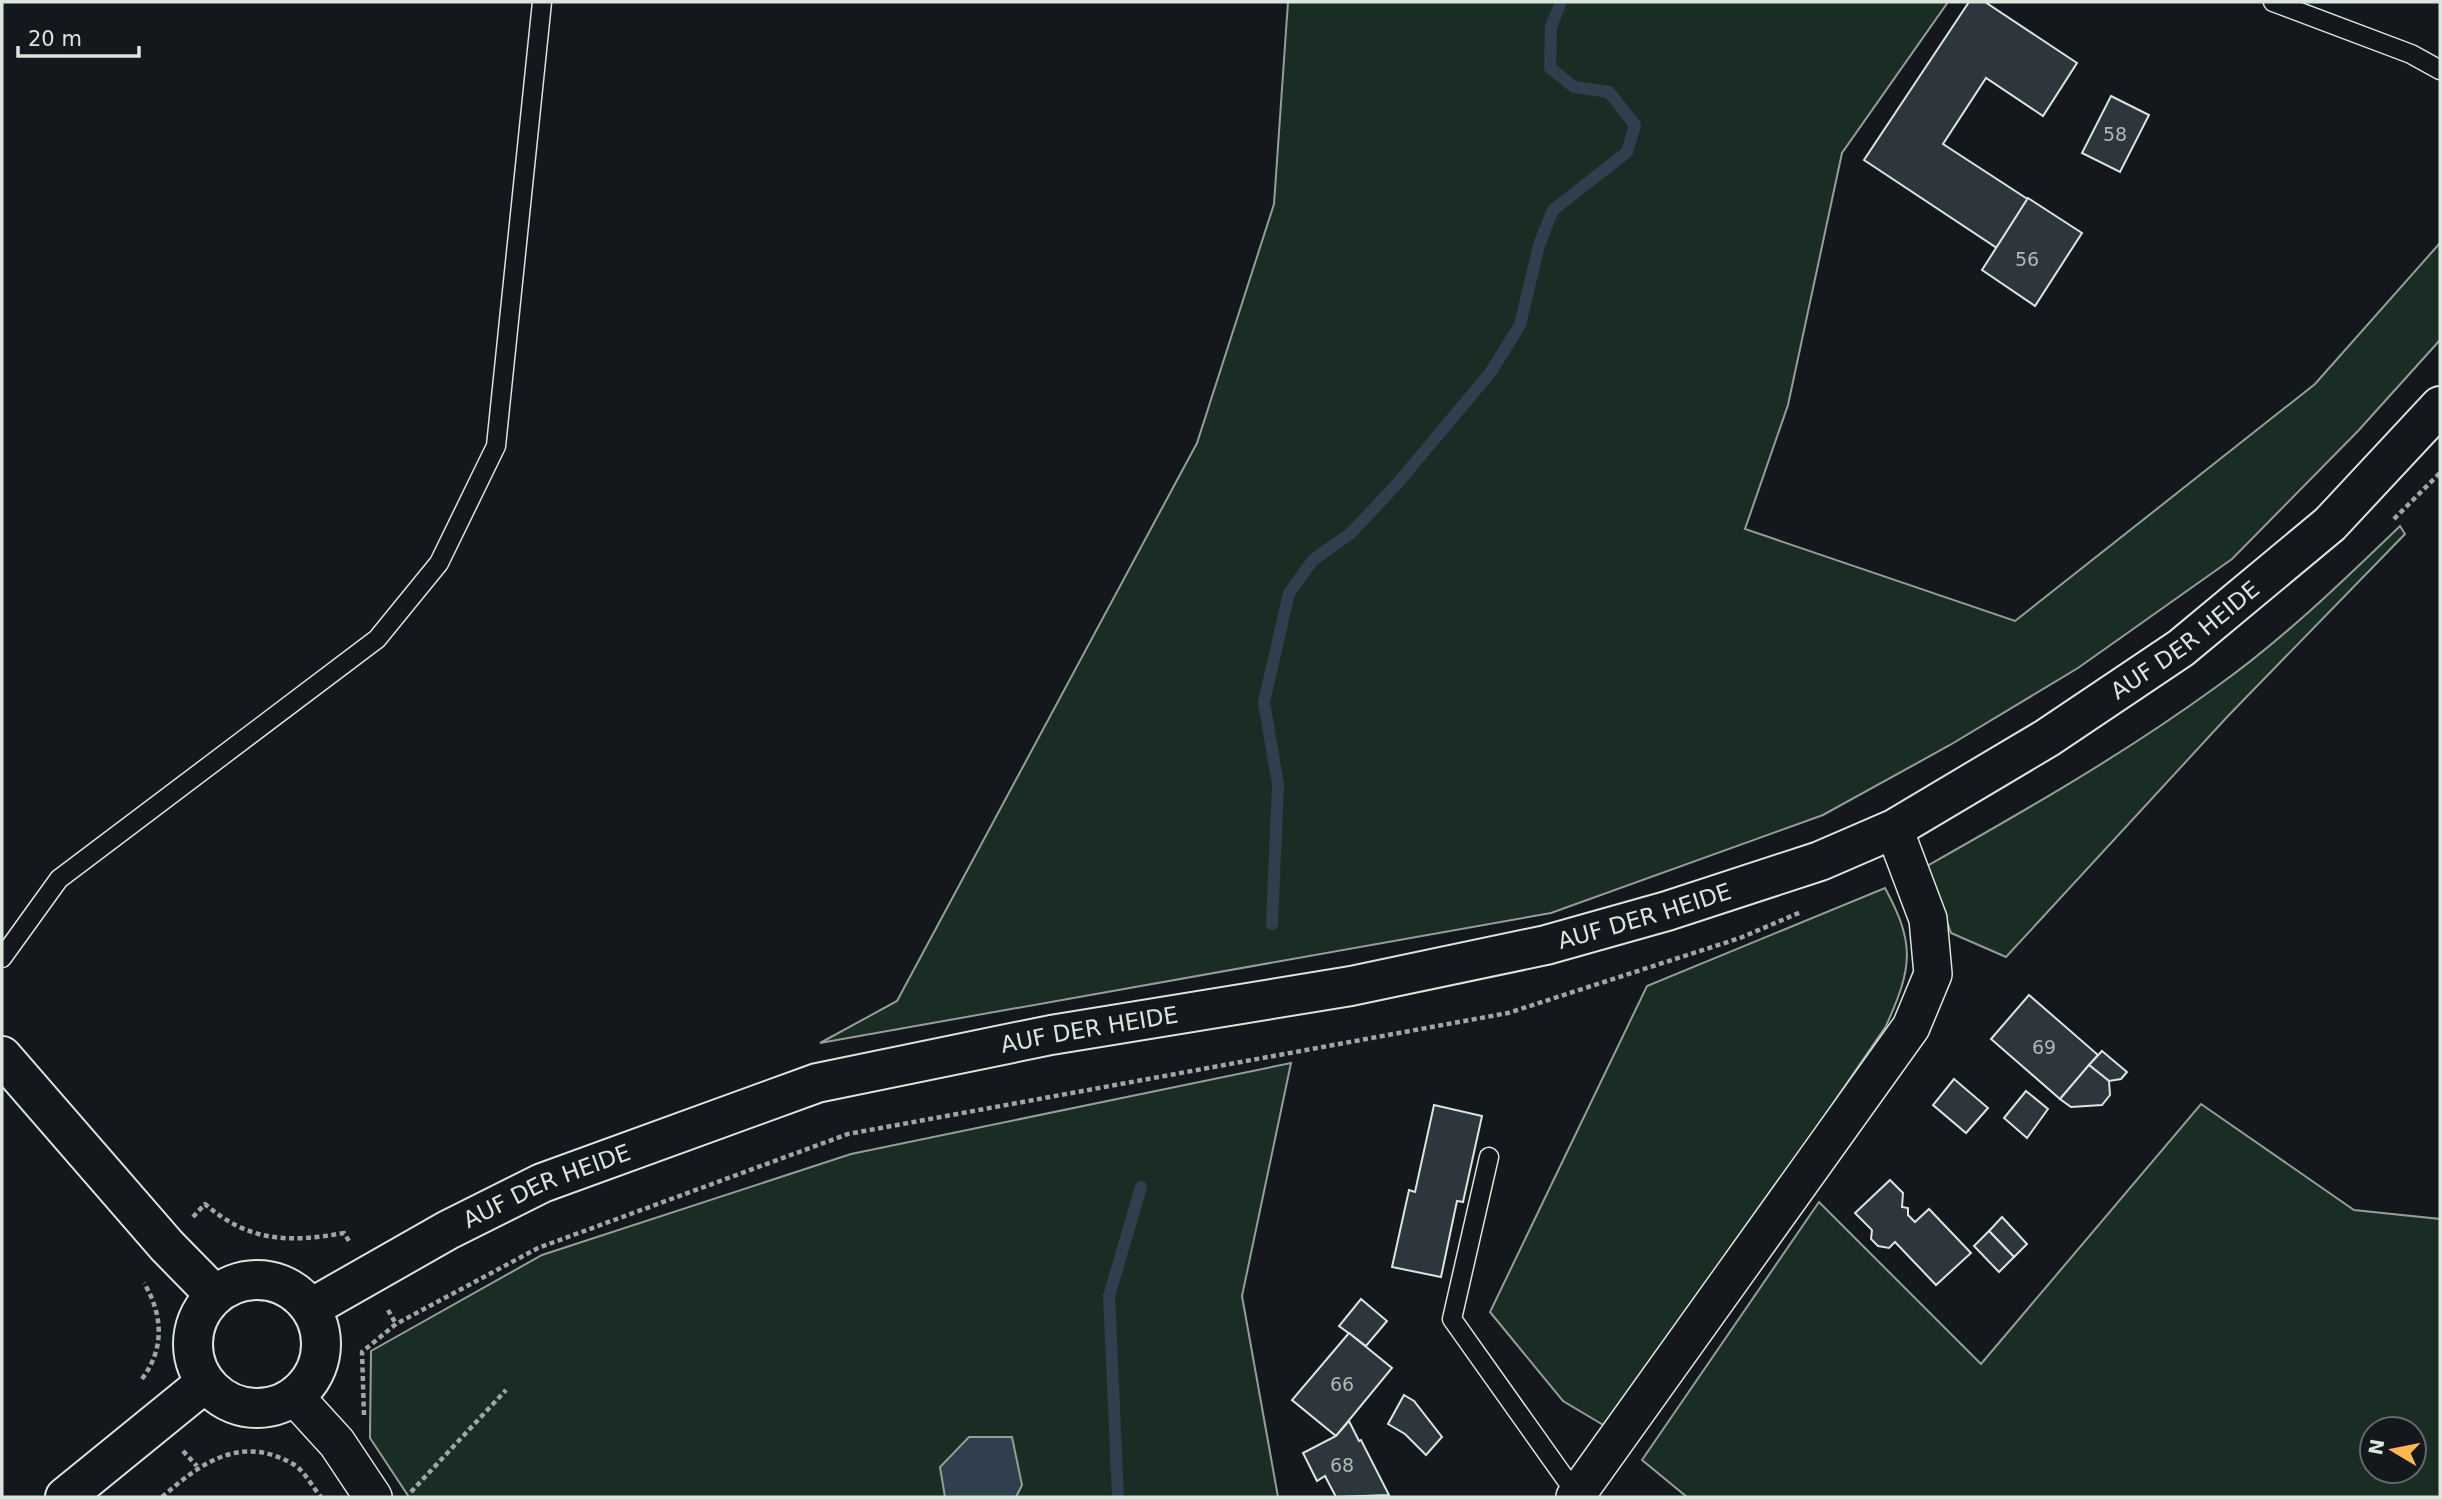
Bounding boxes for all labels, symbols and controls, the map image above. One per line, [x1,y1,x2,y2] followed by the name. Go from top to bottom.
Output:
[18,14,138,58] scale bar
[28,27,82,51] text: 20 m
[2103,123,2127,145] house number: 58
[2015,248,2039,270] house number: 56
[2106,576,2264,704] street label: AUF DER HEIDE
[1555,878,1734,954] street label: AUF DER HEIDE
[998,1001,1180,1058] street label: AUF DER HEIDE
[2032,1036,2056,1058] house number: 69
[459,1139,634,1233] street label: AUF DER HEIDE
[1330,1373,1354,1395] house number: 66
[2358,1415,2428,1485] north arrow
[2364,1437,2388,1457] text: N
[1330,1454,1354,1476] house number: 68

